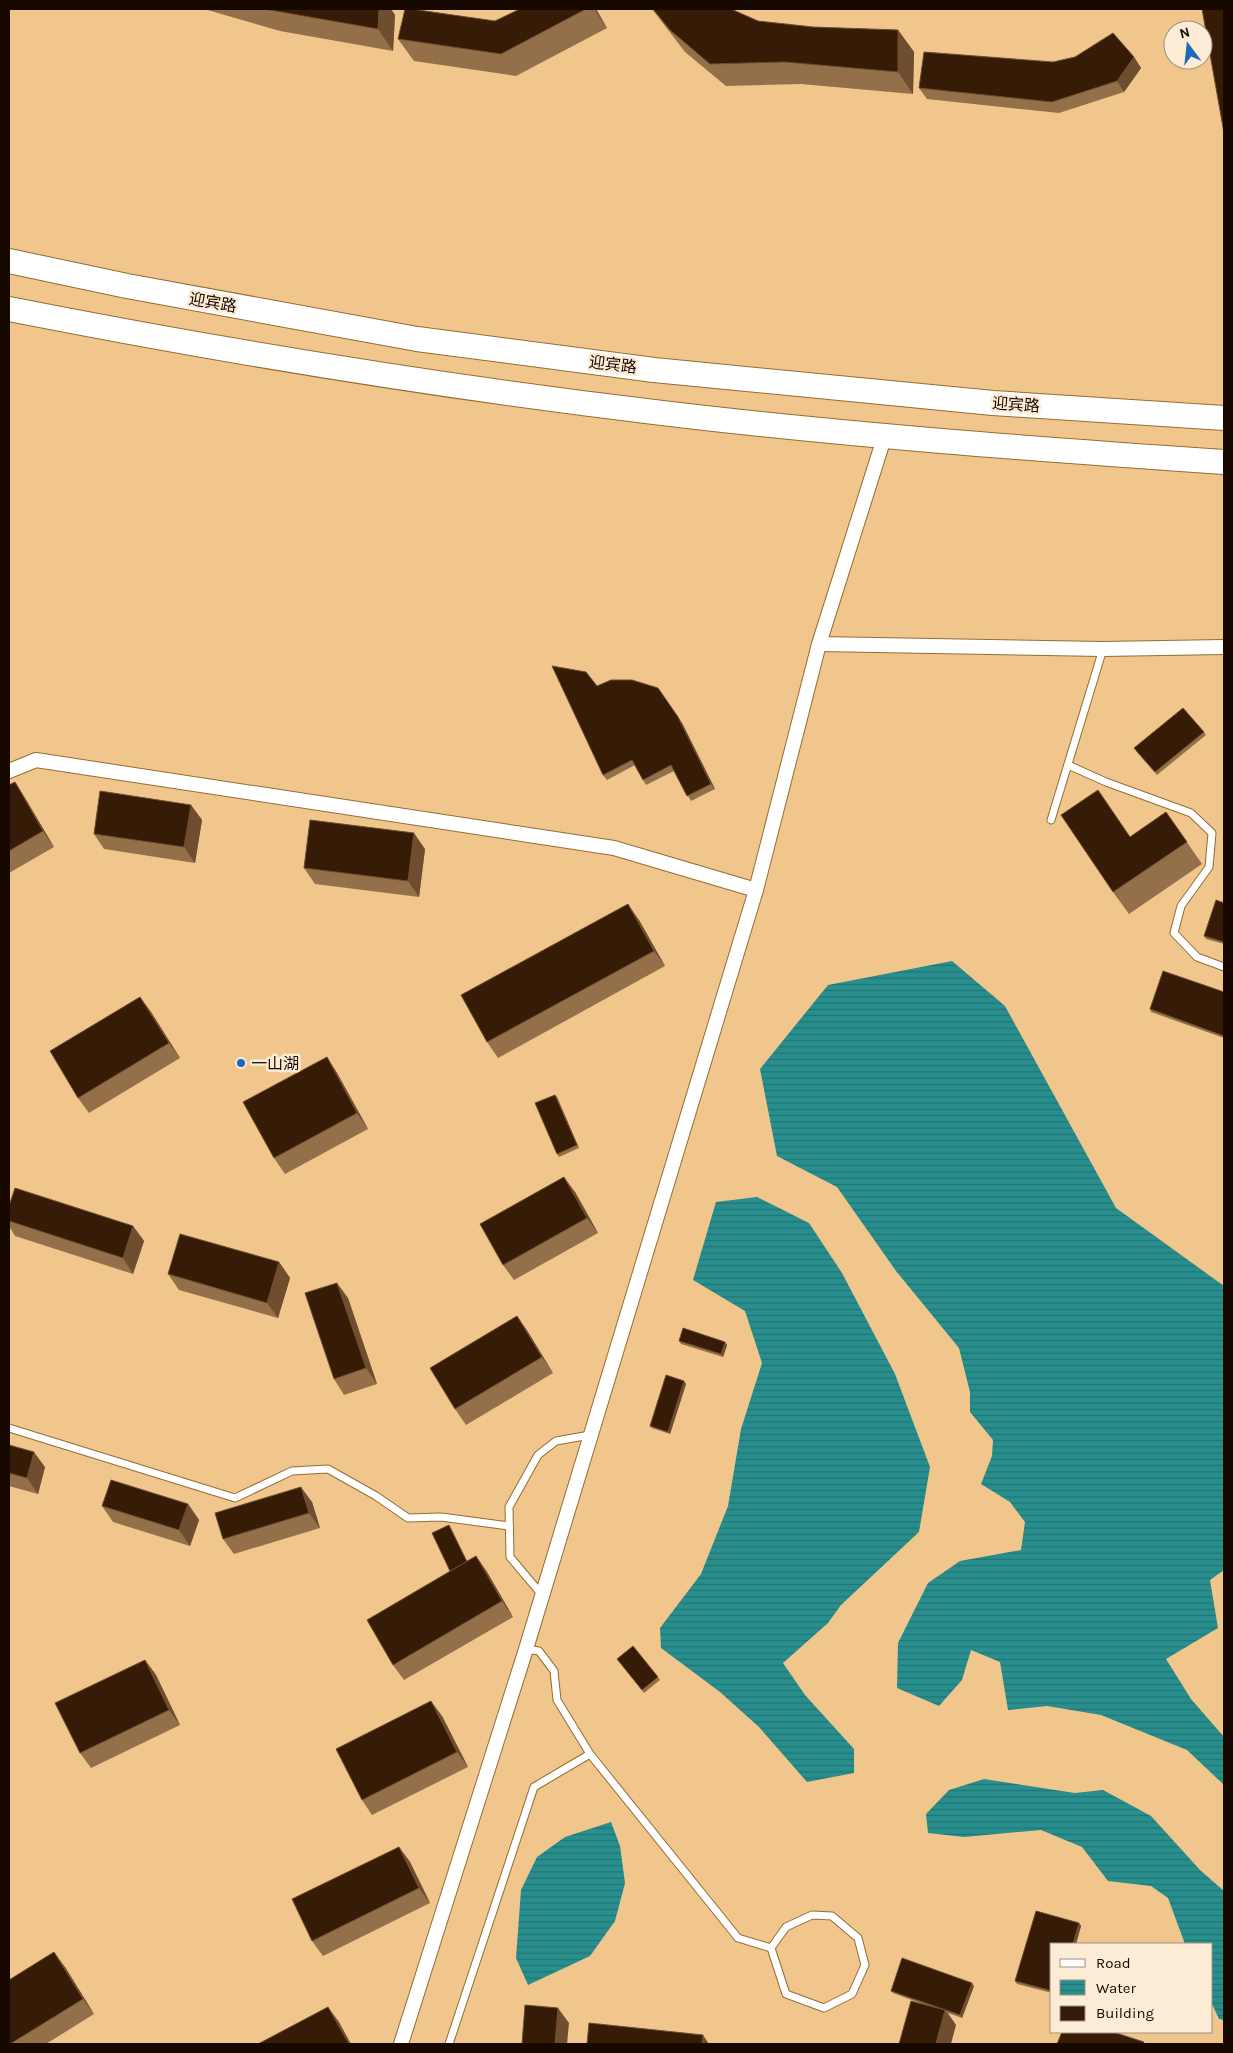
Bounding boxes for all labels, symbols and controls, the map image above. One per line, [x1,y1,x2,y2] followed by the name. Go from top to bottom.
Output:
[1163,20,1213,70] north arrow
[1178,23,1192,42] text: N
[188,289,238,316] street label: 迎宾路
[588,352,638,377] street label: 迎宾路
[991,393,1041,416] street label: 迎宾路
[251,1054,299,1073] place label: 一山湖
[235,1057,247,1069] marker: 一山湖
[1050,1943,1213,2033] legend
[1096,1954,1131,1972] text: Road
[1096,1979,1137,1997] text: Water
[1096,2004,1154,2022] text: Building

